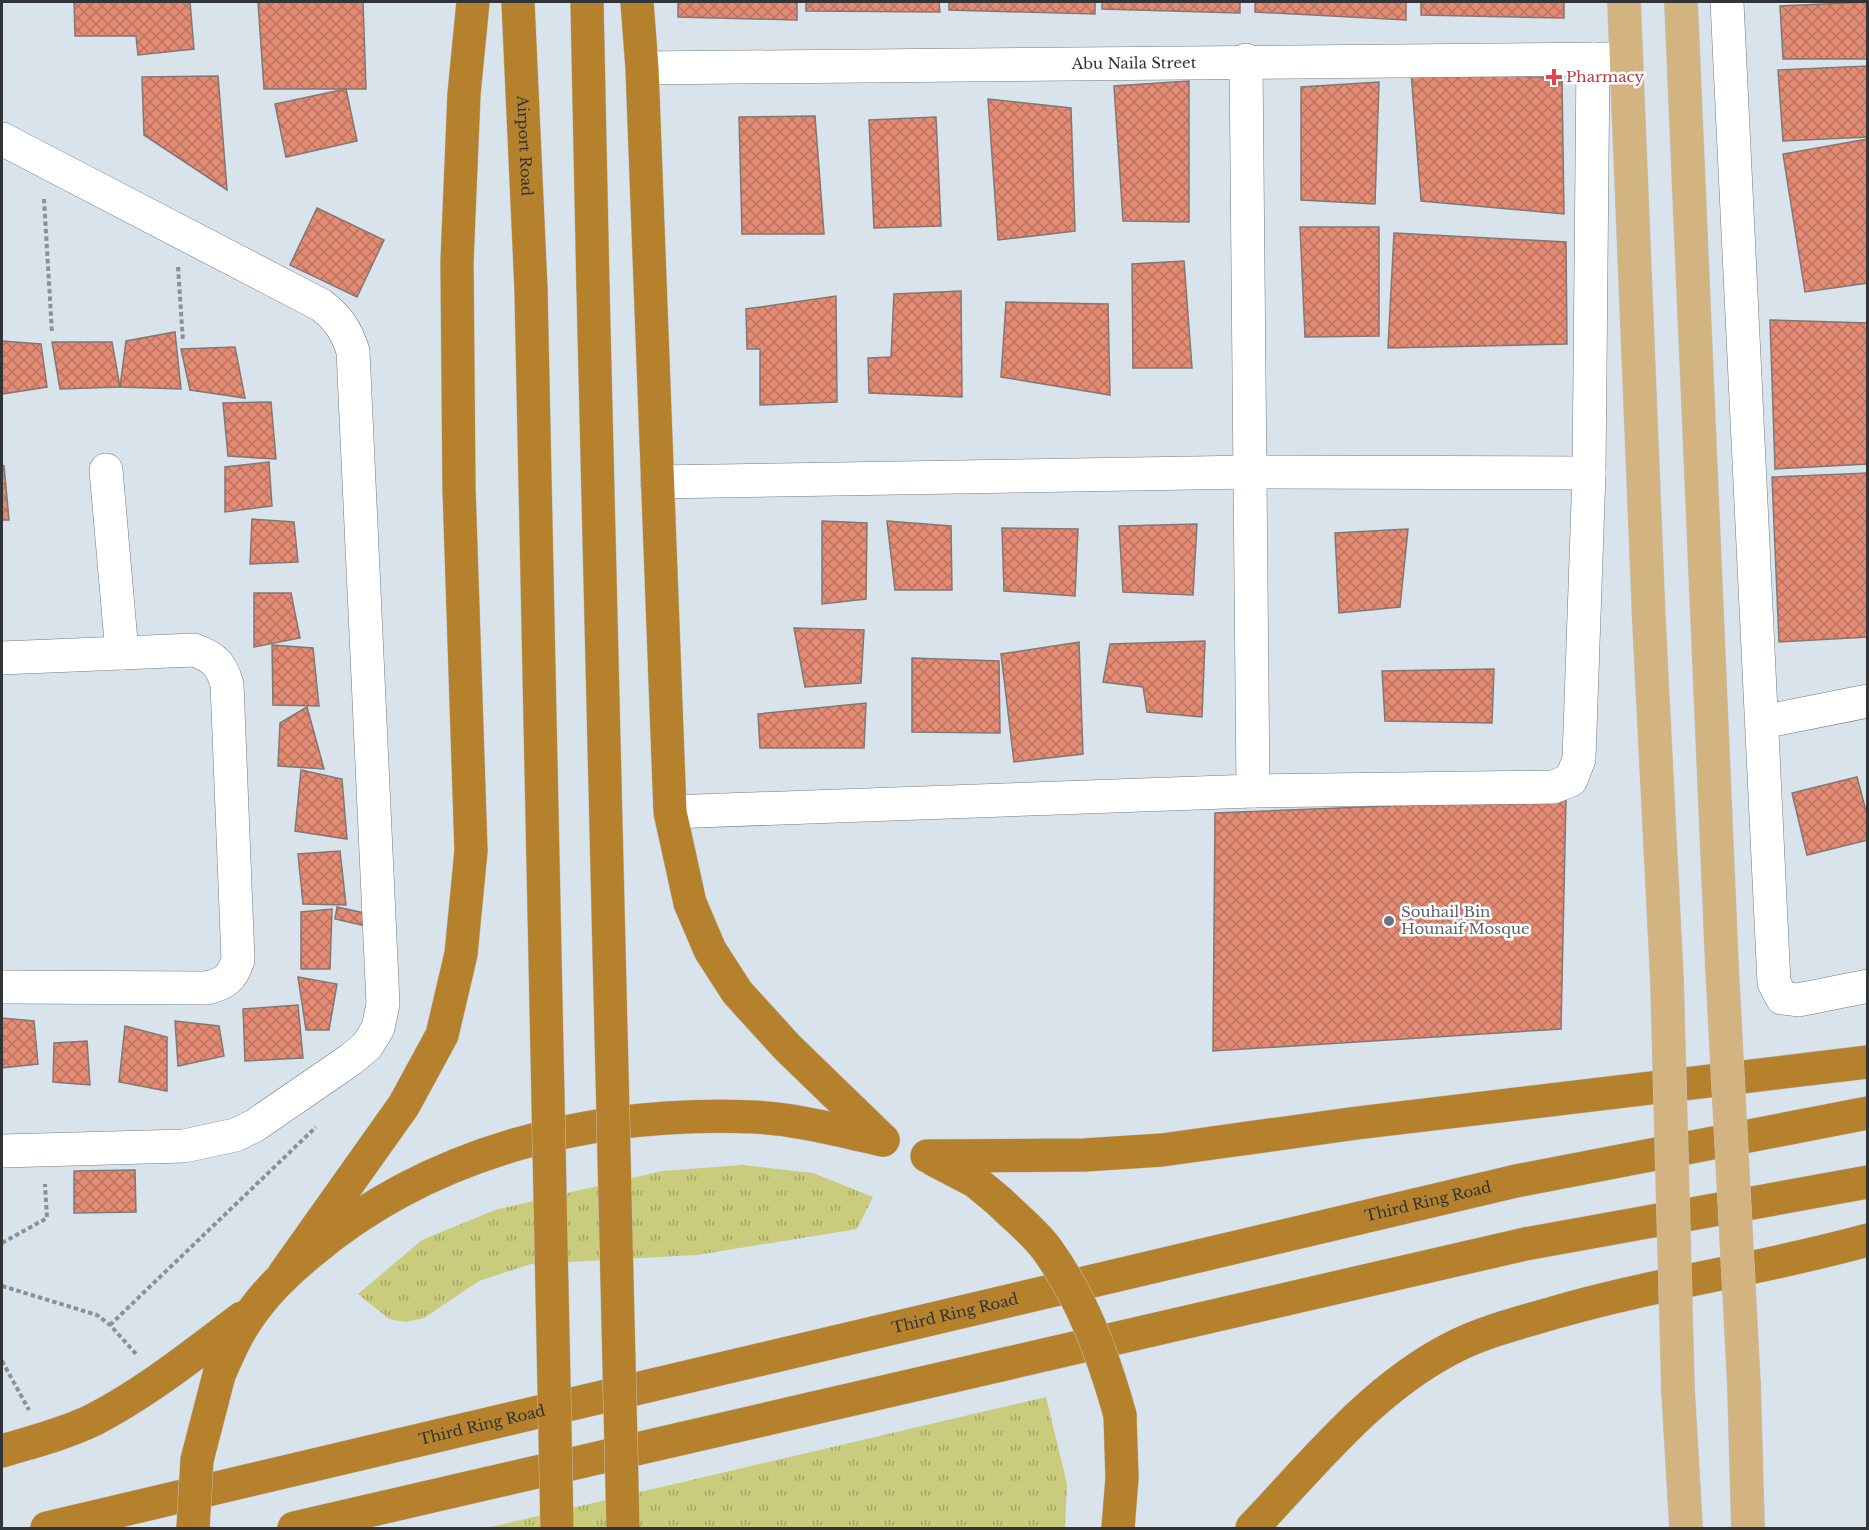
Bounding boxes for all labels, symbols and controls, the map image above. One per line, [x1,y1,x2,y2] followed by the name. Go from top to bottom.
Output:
[1071,53,1197,73] street label: Abu Naila Street
[1566,67,1645,86] place label: Pharmacy
[1547,70,1561,84] marker: Pharmacy
[513,94,537,197] street label: Airport Road
[1401,902,1530,938] place label: Souhail Bin Hounaif Mosque
[1382,914,1396,928] marker: Souhail Bin Hounaif Mosque
[1363,1177,1493,1225] street label: Third Ring Road
[890,1289,1020,1337] street label: Third Ring Road
[417,1401,547,1449] street label: Third Ring Road

